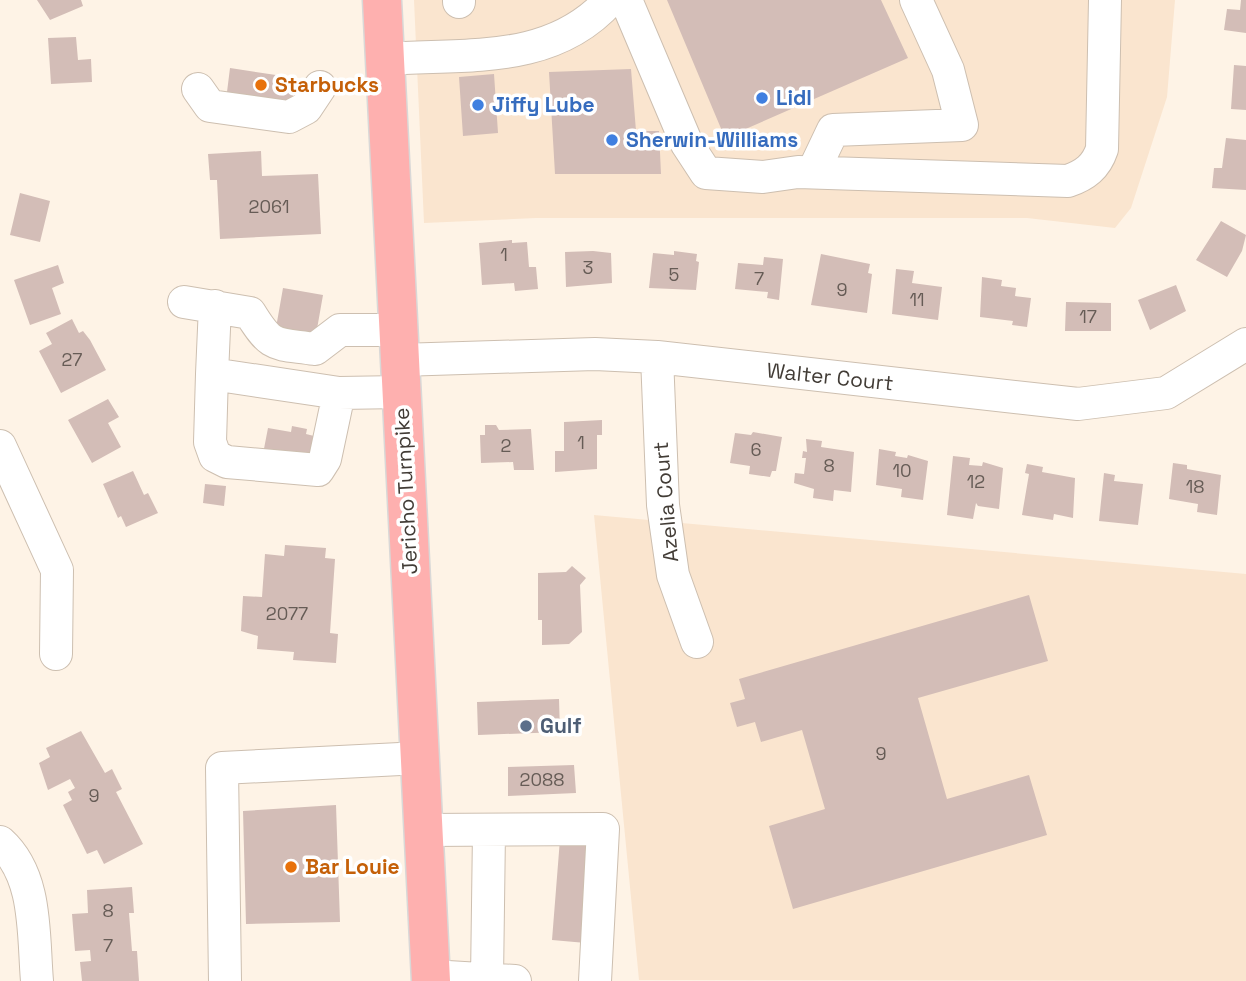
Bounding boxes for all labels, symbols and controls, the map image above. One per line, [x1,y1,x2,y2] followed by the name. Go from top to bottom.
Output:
[275,71,379,98] place label: Starbucks
[253,77,269,93] marker: Starbucks
[776,84,812,111] place label: Lidl
[754,90,770,106] marker: Lidl
[492,91,595,118] place label: Jiffy Lube
[470,97,486,113] marker: Jiffy Lube
[626,126,798,153] place label: Sherwin-Williams
[604,132,620,148] marker: Sherwin-Williams
[249,195,289,218] house number: 2061
[500,243,508,266] house number: 1
[583,256,593,279] house number: 3
[669,263,679,286] house number: 5
[754,267,764,290] house number: 7
[836,278,848,301] house number: 9
[909,288,925,311] house number: 11
[1079,305,1097,328] house number: 17
[62,348,82,371] house number: 27
[765,356,895,397] street label: Walter Court
[388,407,423,575] street label: Jericho Turnpike
[577,431,585,454] house number: 1
[501,434,511,457] house number: 2
[750,438,762,461] house number: 6
[647,441,684,563] street label: Azelia Court
[823,454,835,477] house number: 8
[892,459,912,482] house number: 10
[967,470,985,493] house number: 12
[1186,475,1204,498] house number: 18
[266,602,308,625] house number: 2077
[540,712,582,739] place label: Gulf
[518,718,534,734] marker: Gulf
[875,742,887,765] house number: 9
[520,768,564,791] house number: 2088
[88,784,100,807] house number: 9
[305,853,400,880] place label: Bar Louie
[283,859,299,875] marker: Bar Louie
[102,899,114,922] house number: 8
[103,934,113,957] house number: 7

